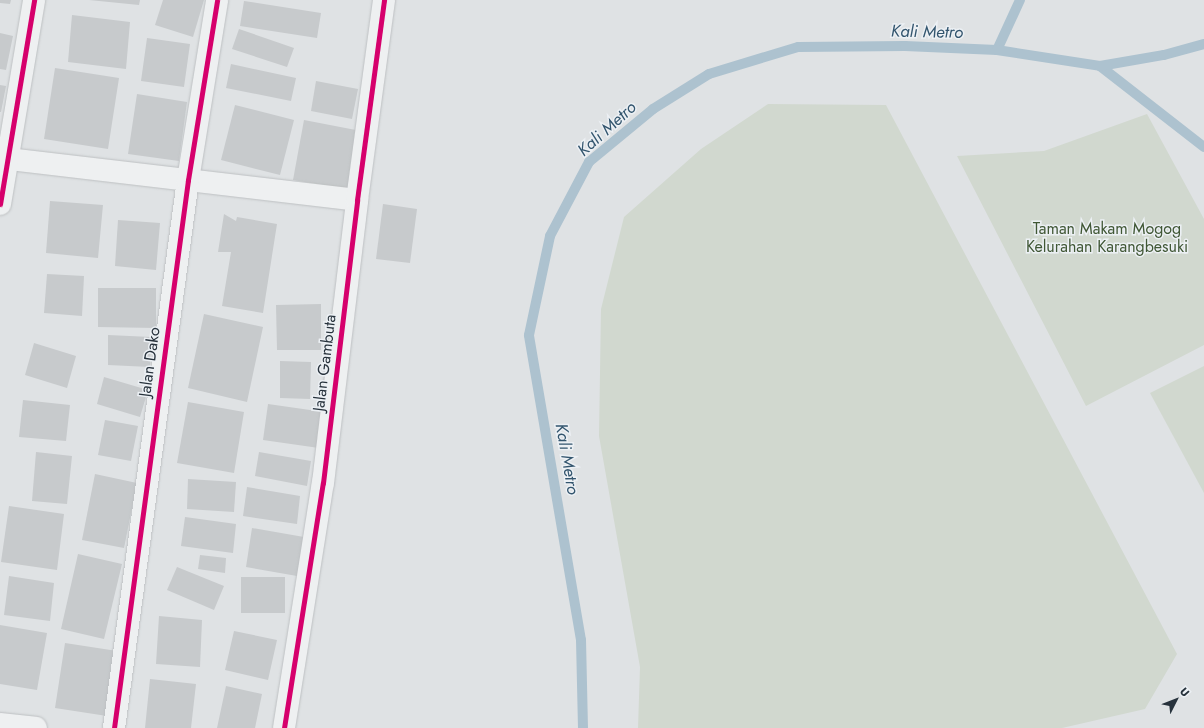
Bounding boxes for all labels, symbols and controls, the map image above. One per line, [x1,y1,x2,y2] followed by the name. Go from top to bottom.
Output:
[891,21,963,43] water label: Kali Metro
[573,97,641,161] water label: Kali Metro
[1026,219,1188,257] park label: Taman Makam Mogog Kelurahan Karangbesuki
[310,313,340,413] street label: Jalan Gambuta
[136,326,164,398] street label: Jalan Dako
[551,422,583,496] water label: Kali Metro
[1156,680,1196,720] north arrow
[1176,684,1193,700] text: U

